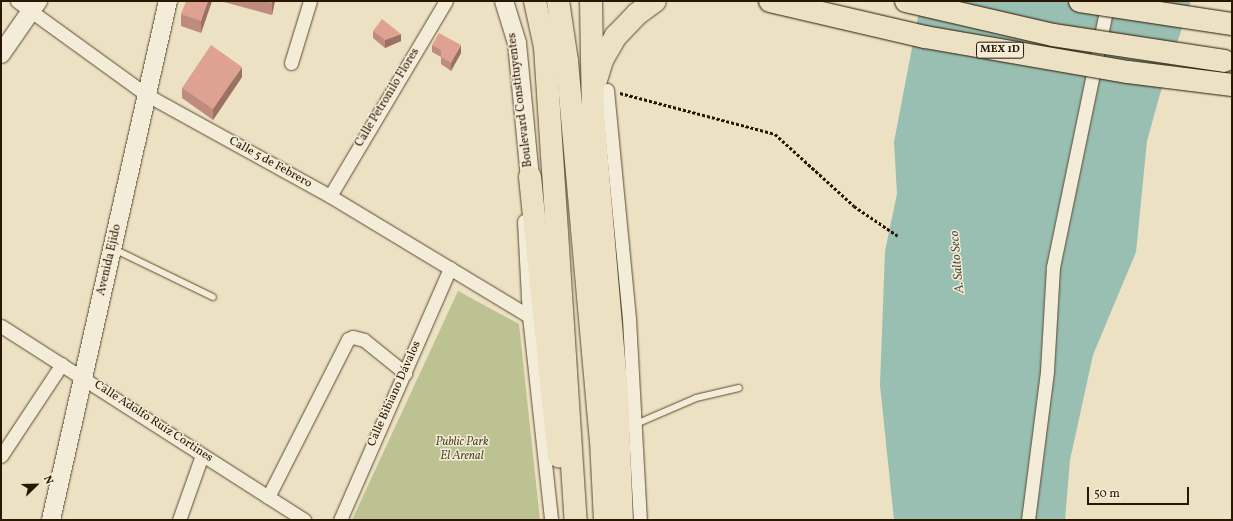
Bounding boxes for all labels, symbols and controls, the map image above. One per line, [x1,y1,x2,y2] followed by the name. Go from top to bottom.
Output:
[506,32,536,168] street label: Boulevard Constituyentes
[976,41,1024,59] road number: MEX 1D
[353,46,423,150] street label: Calle Petronilo Flores
[226,134,314,192] street label: Calle 5 de Febrero
[95,223,125,297] street label: Avenida Ejido
[947,230,969,294] water label: A. Salto Seco
[365,339,425,449] street label: Calle Bibiano Dávalos
[91,378,215,466] street label: Calle Adolfo Ruíz Cortines
[435,436,489,464] park label: Public Park El Arenal
[16,465,56,505] north arrow
[39,474,56,487] text: N
[1089,479,1191,505] scale bar
[1094,486,1120,502] text: 50 m

